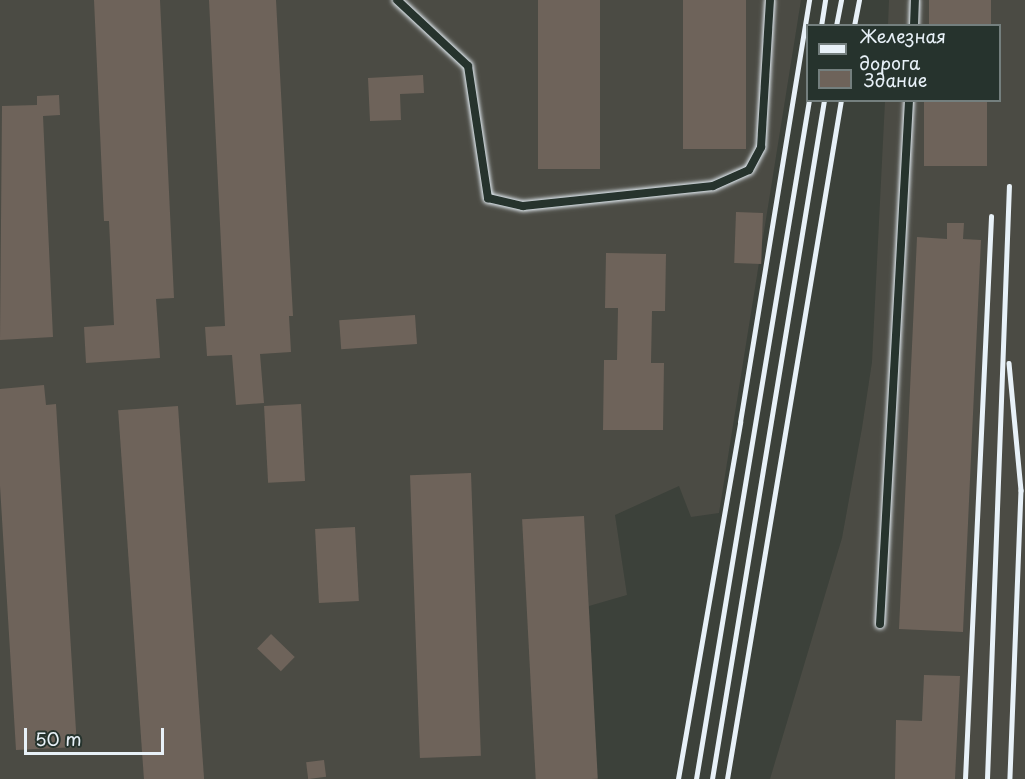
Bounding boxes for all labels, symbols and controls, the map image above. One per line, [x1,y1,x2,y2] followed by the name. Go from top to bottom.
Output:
[859,22,946,76] text: Железная дорога
[806,24,1001,102] legend
[864,66,927,93] text: Здание
[27,716,166,754] scale bar
[35,725,82,752] text: 50 m

